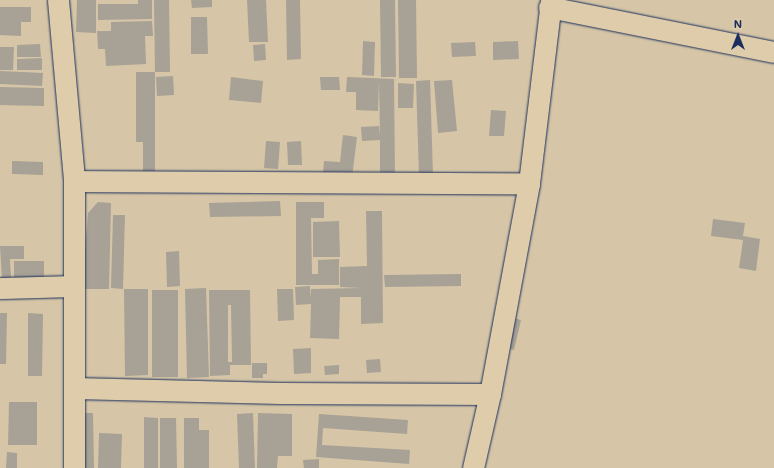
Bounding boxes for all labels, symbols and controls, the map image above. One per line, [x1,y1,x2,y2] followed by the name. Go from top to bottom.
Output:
[718,16,758,56] north arrow
[734,16,742,31] text: N

